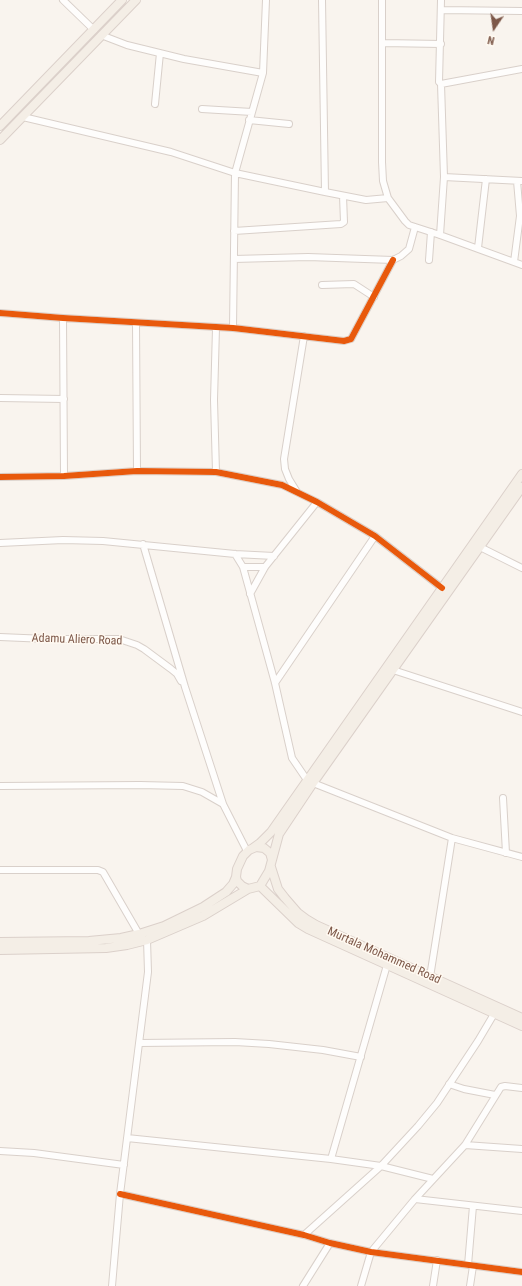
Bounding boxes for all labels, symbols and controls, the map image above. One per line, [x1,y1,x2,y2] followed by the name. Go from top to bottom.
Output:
[474,8,514,48] north arrow
[486,33,496,47] text: N
[31,631,123,649] street label: Adamu Aliero Road
[325,925,443,987] street label: Murtala Mohammed Road

